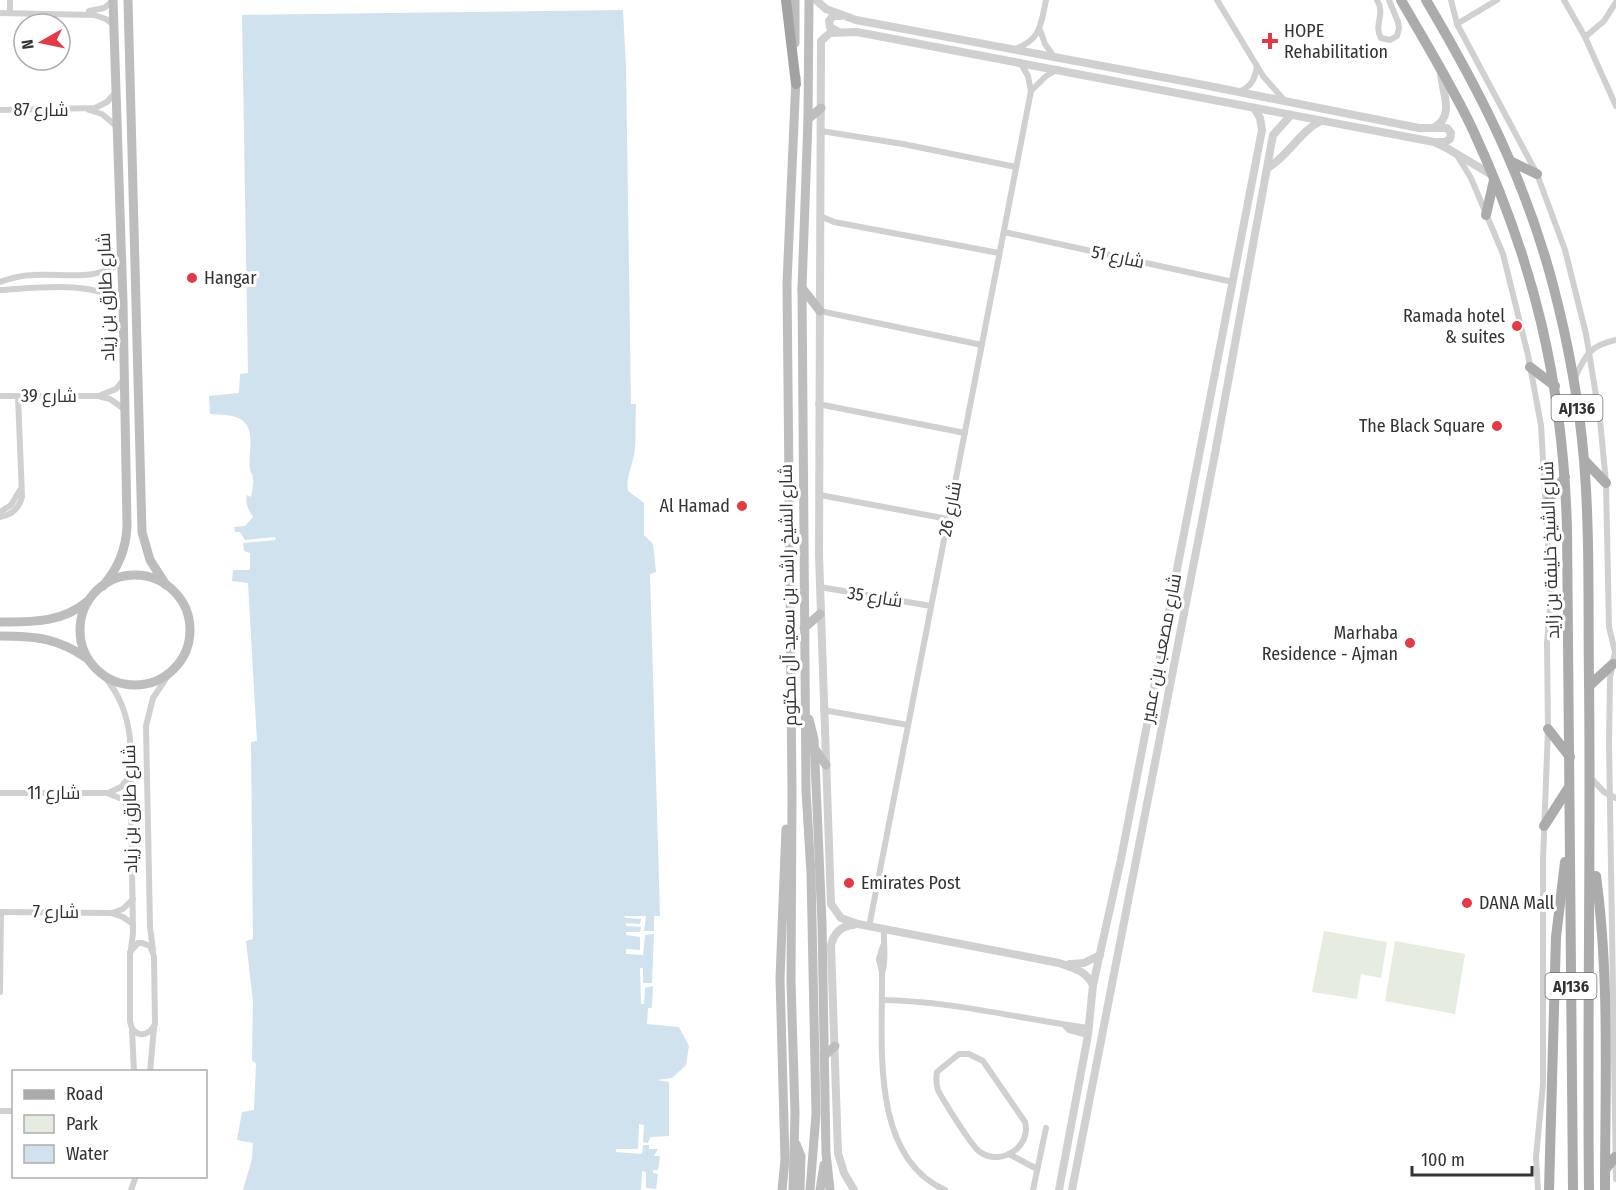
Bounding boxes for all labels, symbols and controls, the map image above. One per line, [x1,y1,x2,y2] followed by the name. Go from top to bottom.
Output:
[12,12,72,72] north arrow
[1284,20,1388,63] place label: HOPE Rehabilitation
[1261,32,1279,50] marker: HOPE Rehabilitation
[18,38,38,50] text: N
[13,99,69,122] street label: شارع 87
[93,232,120,362] street label: شارع طارق بن زياد
[1089,241,1146,274] street label: شارع 51
[204,267,257,289] place label: Hangar
[185,271,199,285] marker: Hangar
[1403,305,1505,348] place label: Ramada hotel & suites
[1510,319,1524,333] marker: Ramada hotel & suites
[21,385,77,408] street label: شارع 39
[1552,395,1602,421] road number: AJ136
[1359,415,1485,437] place label: The Black Square
[1490,419,1504,433] marker: The Black Square
[1536,461,1565,639] street label: شارع الشيخ خليفة بن زايد
[775,464,802,726] street label: شارع الشيخ راشد بن سعيد آل مكتوم
[934,479,967,539] street label: شارع 26
[660,495,730,517] place label: Al Hamad
[735,499,749,513] marker: Al Hamad
[1136,572,1187,726] street label: شارع مصعب بن عمير
[846,582,904,613] street label: شارع 35
[1262,622,1398,665] place label: Marhaba Residence - Ajman
[1403,636,1417,650] marker: Marhaba Residence - Ajman
[118,744,143,874] street label: شارع طارق بن زياد
[28,782,80,805] street label: شارع 11
[861,872,961,894] place label: Emirates Post
[842,876,856,890] marker: Emirates Post
[1479,892,1555,914] place label: DANA Mall
[1460,896,1474,910] marker: DANA Mall
[33,901,79,924] street label: شارع 7
[1546,973,1596,999] road number: AJ136
[12,1070,207,1178] legend
[66,1083,103,1105] text: Road
[66,1113,99,1135] text: Park
[1412,1139,1532,1177] scale bar
[66,1143,109,1165] text: Water
[1421,1149,1465,1171] text: 100 m

